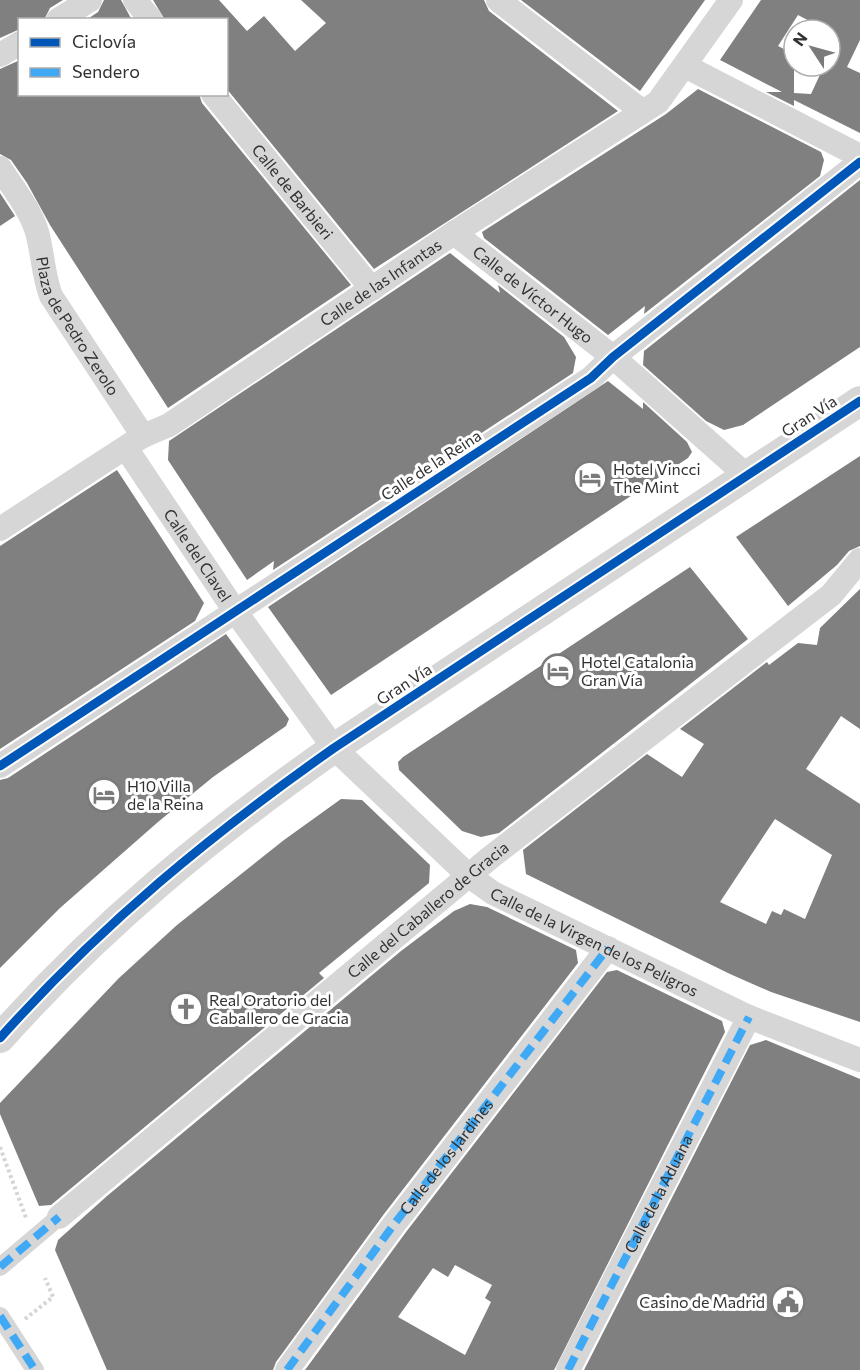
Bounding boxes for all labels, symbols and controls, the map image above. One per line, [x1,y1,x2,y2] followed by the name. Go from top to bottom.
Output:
[18,18,228,96] legend
[782,18,842,78] north arrow
[788,28,811,49] text: N
[72,30,136,52] text: Ciclovía
[72,60,140,82] text: Sendero
[249,140,338,243] street label: Calle de Barbieri
[316,234,445,330] street label: Calle de las Infantas
[469,241,597,347] street label: Calle de Víctor Hugo
[33,255,124,399] street label: Plaza de Pedro Zerolo
[778,391,840,440] street label: Gran Vía
[377,425,484,504] street label: Calle de la Reina
[613,459,701,496] place label: Hotel Vincci The Mint
[572,460,608,496] hotel icon: Hotel Vincci The Mint
[160,505,236,605] street label: Calle del Clavel
[581,652,694,689] place label: Hotel Catalonia Gran Vía
[540,653,576,689] hotel icon: Hotel Catalonia Gran Vía
[373,659,435,708] street label: Gran Vía
[127,776,204,813] place label: H10 Villa de la Reina
[86,777,122,813] hotel icon: H10 Villa de la Reina
[343,837,512,982] street label: Calle del Caballero de Gracia
[487,883,701,1000] street label: Calle de la Virgen de los Peligros
[209,990,349,1027] place label: Real Oratorio del Caballero de Gracia
[168,991,204,1027] church icon: Real Oratorio del Caballero de Gracia
[395,1095,497,1218] street label: Calle de los Jardines
[620,1131,696,1256] street label: Calle de la Aduana
[770,1284,806,1320] public building icon: Casino de Madrid
[639,1292,765,1311] place label: Casino de Madrid

